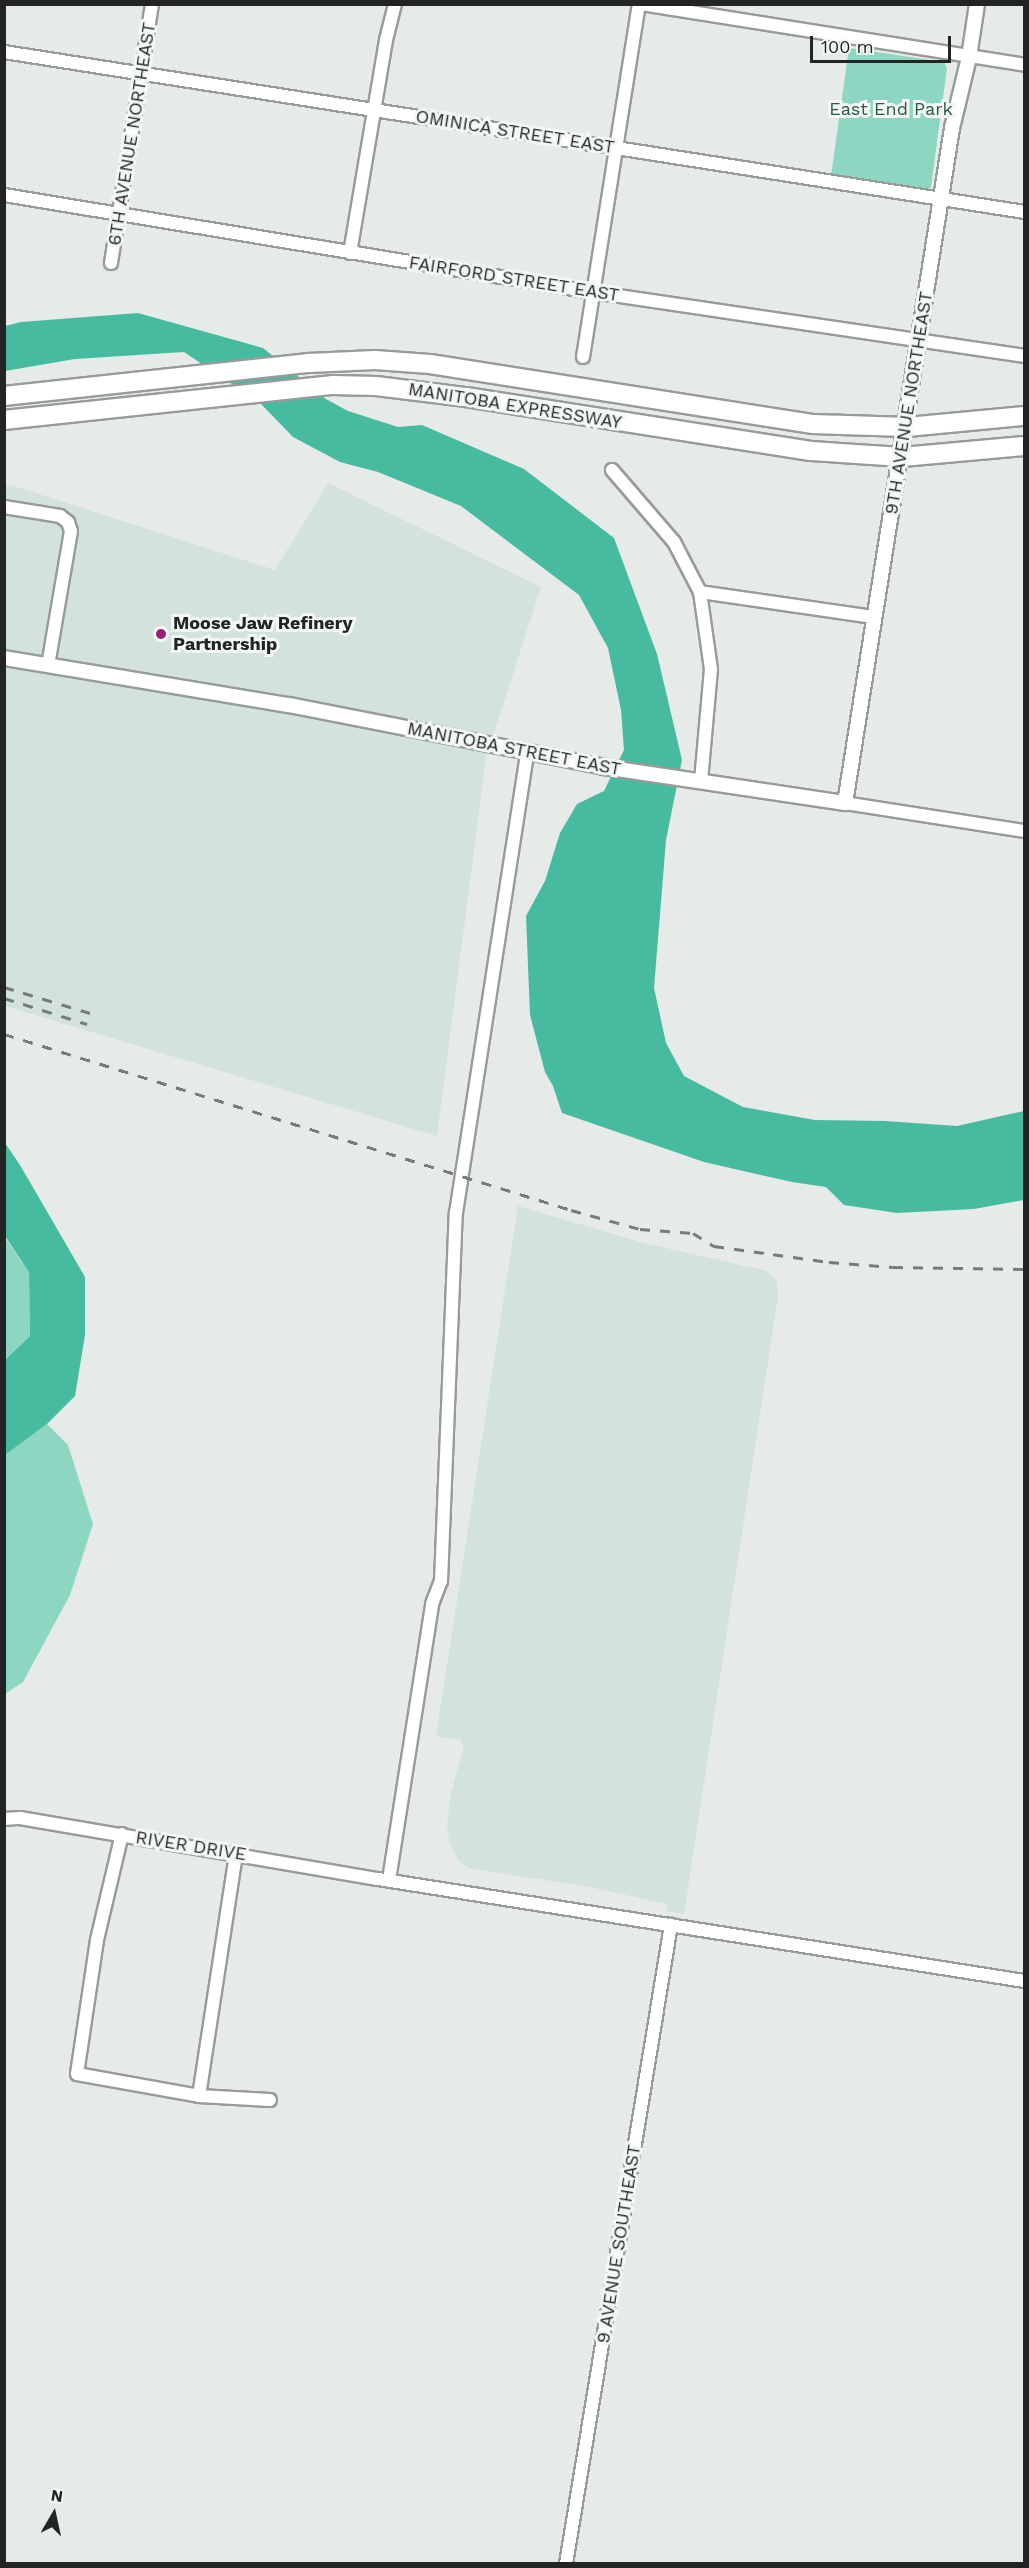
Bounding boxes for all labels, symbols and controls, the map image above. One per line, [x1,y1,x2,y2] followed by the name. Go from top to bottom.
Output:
[104,21,160,247] street label: 6TH AVENUE NORTHEAST
[813,24,954,62] scale bar
[821,36,874,57] text: 100 m
[829,98,953,120] park label: East End Park
[414,106,616,158] street label: OMINICA STREET EAST
[407,252,621,306] street label: FAIRFORD STREET EAST
[881,290,937,516] street label: 9TH AVENUE NORTHEAST
[406,378,624,434] street label: MANITOBA EXPRESSWAY
[173,613,353,656] place label: Moose Jaw Refinery Partnership
[154,627,168,641] marker: Moose Jaw Refinery Partnership
[405,718,623,780] street label: MANITOBA STREET EAST
[134,1827,248,1865] street label: RIVER DRIVE
[593,2143,645,2345] street label: 9 AVENUE SOUTHEAST
[24,2484,84,2544] north arrow
[50,2485,64,2506] text: N

